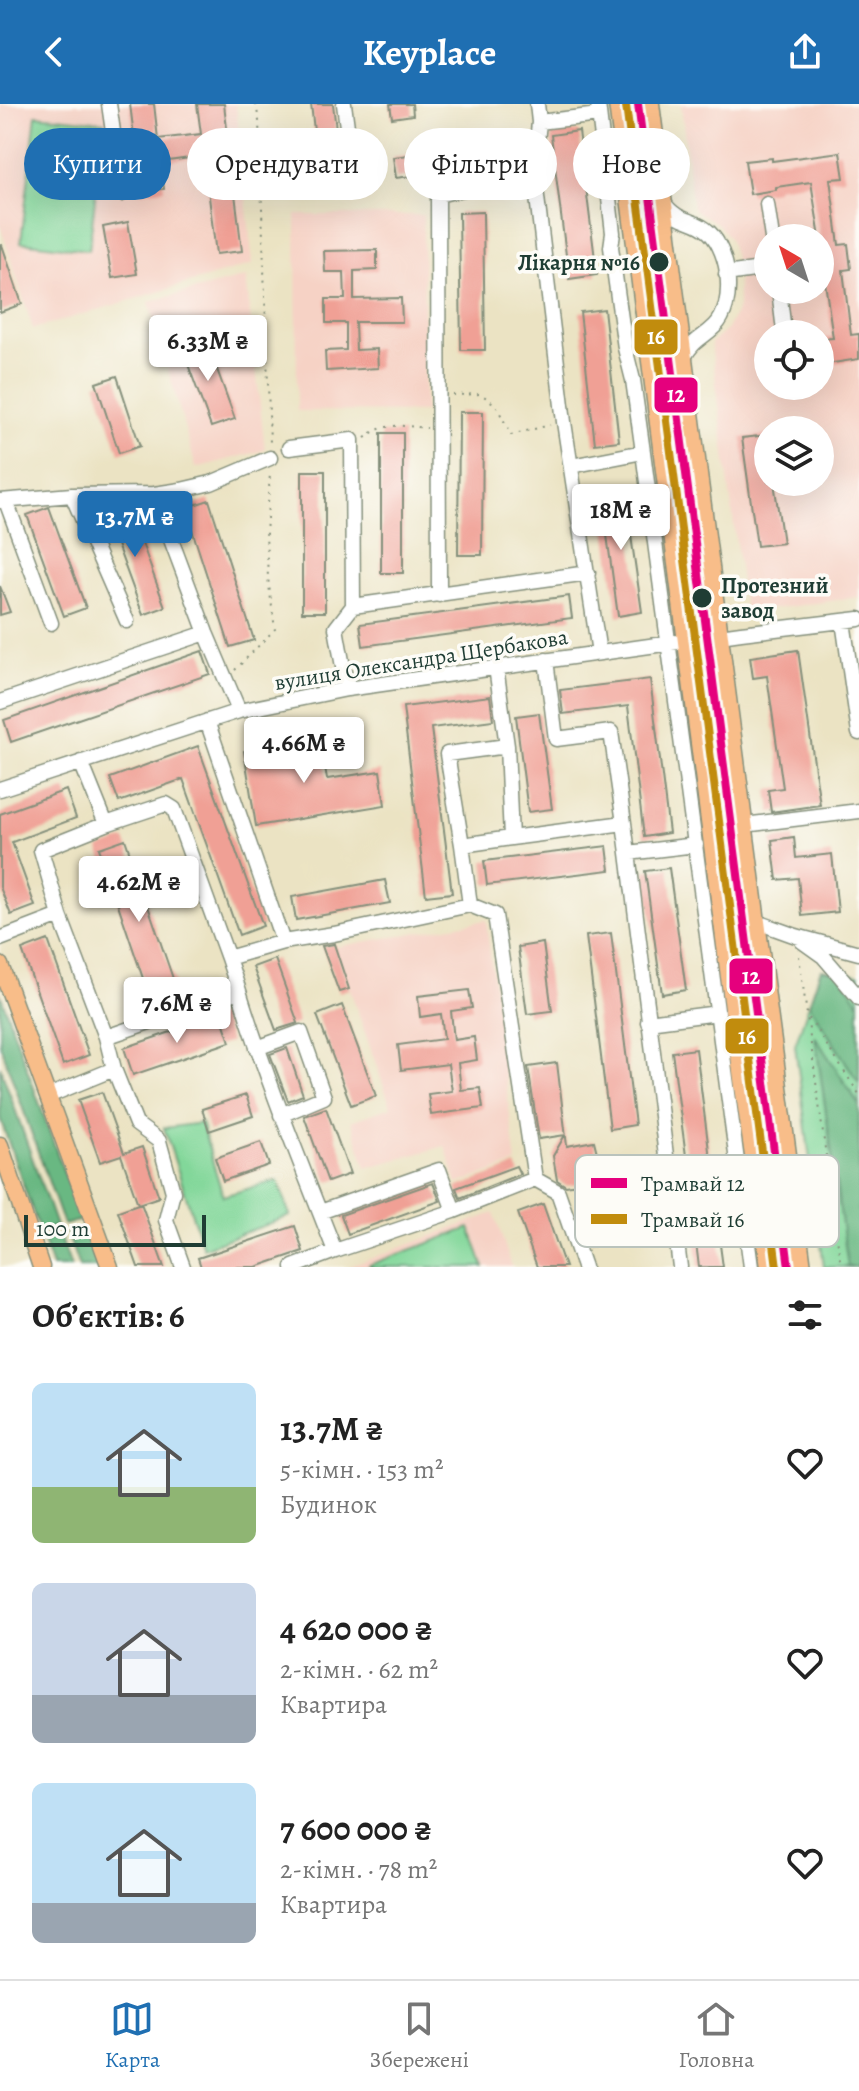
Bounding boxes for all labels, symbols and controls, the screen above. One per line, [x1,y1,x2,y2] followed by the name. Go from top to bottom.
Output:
[363,28,496,77] text: Keyplace
[32,30,76,74] icon: back
[783,30,827,74] icon: share
[24,128,171,200] chip: Купити
[187,128,388,200] chip: Орендувати
[404,128,557,200] chip: Фільтри
[573,128,690,200] chip: Нове
[754,224,834,304] north arrow
[754,224,834,496] map controls
[518,248,640,278] place label: Лікарня №16
[647,250,671,274] marker: Лікарня №16
[134,315,282,383] pin: 6.33M ₴
[633,318,679,356] line badge: 16
[754,320,834,400] button: locate
[647,322,665,352] text: 16
[167,323,249,358] text: 6.33M ₴
[653,376,699,414] line badge: 12
[667,380,686,410] text: 12
[754,416,834,496] button: layers
[565,484,677,552] pin: 18M ₴
[61,491,209,559] pin: 13.7M ₴
[590,492,652,527] text: 18M ₴
[95,499,175,534] text: 13.7M ₴
[721,571,828,626] place label: Протезний завод
[690,586,714,610] marker: Протезний завод
[272,622,571,698] street label: вулиця Олександра Щербакова
[230,717,378,785] pin: 4.66M ₴
[262,725,346,760] text: 4.66M ₴
[65,856,213,924] pin: 4.62M ₴
[97,864,181,899] text: 4.62M ₴
[728,957,774,995] line badge: 12
[742,962,761,992] text: 12
[112,977,242,1045] pin: 7.6M ₴
[142,985,212,1020] text: 7.6M ₴
[724,1017,770,1055] line badge: 16
[738,1022,756,1052] text: 16
[575,1155,839,1247] legend
[641,1169,745,1199] text: Трамвай 12
[641,1205,744,1235] text: Трамвай 16
[24,1211,206,1247] scale bar
[36,1214,90,1244] text: 100 m
[32,1292,185,1339] text: Об’єктів: 6
[783,1293,827,1337] icon: filters
[280,1405,383,1452] text: 13.7M ₴
[96,1415,192,1511] icon: home
[783,1441,827,1485] icon: heart
[280,1452,444,1487] text: 5-кімн. · 153 m²
[280,1487,377,1522] text: Будинок
[280,1605,433,1652] text: 4 620 000 ₴
[96,1615,192,1711] icon: home
[783,1641,827,1685] icon: heart
[280,1652,438,1687] text: 2-кімн. · 62 m²
[280,1687,387,1722] text: Квартира
[280,1805,432,1852] text: 7 600 000 ₴
[96,1815,192,1911] icon: home
[783,1841,827,1885] icon: heart
[280,1852,437,1887] text: 2-кімн. · 78 m²
[280,1887,387,1922] text: Квартира
[105,1997,160,2075] tab: Карта
[370,1997,469,2075] tab: Збережені
[678,1997,754,2075] tab: Головна

